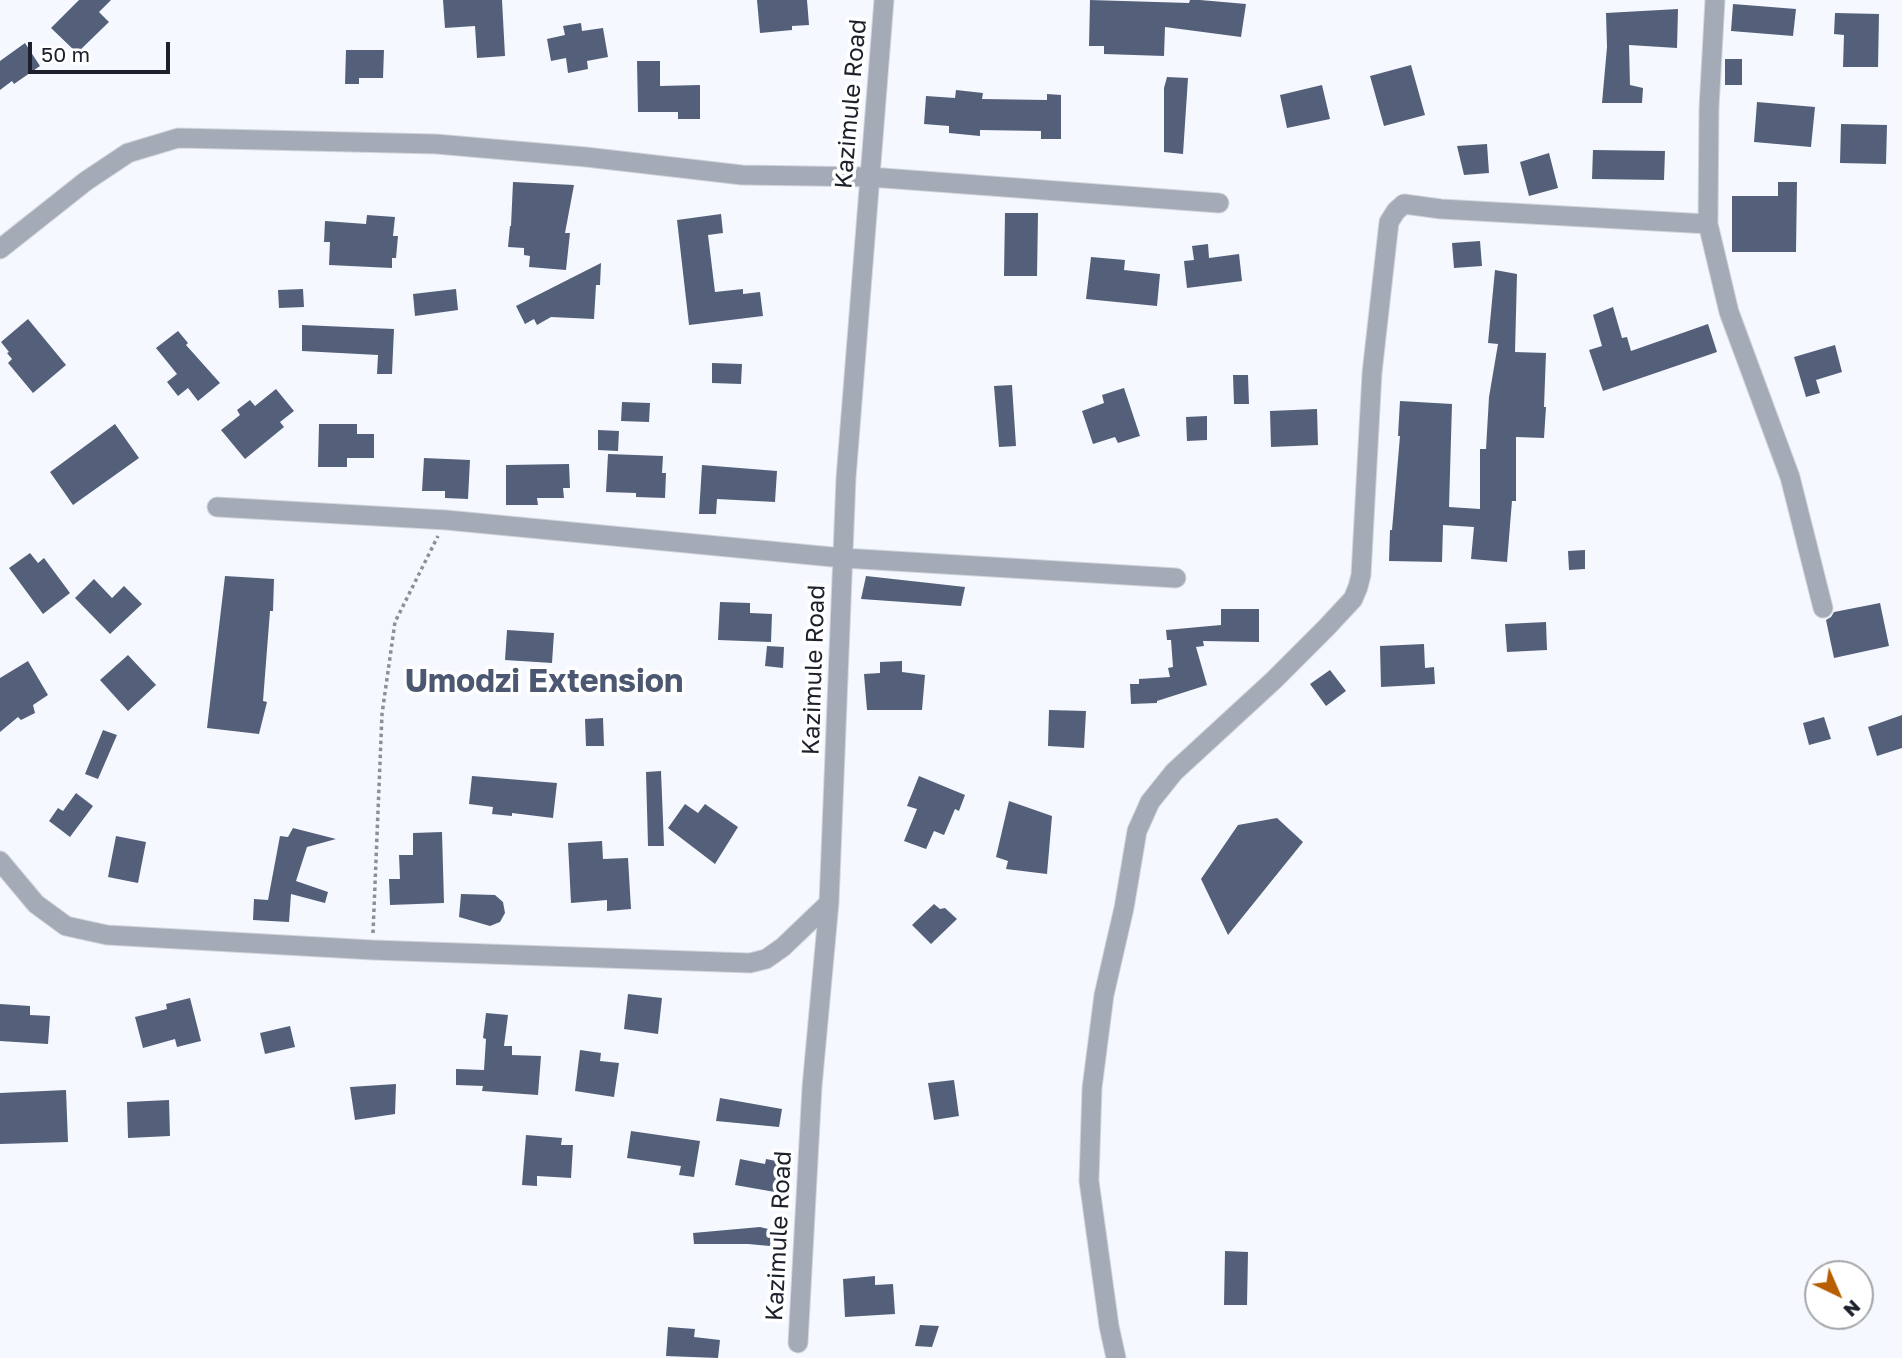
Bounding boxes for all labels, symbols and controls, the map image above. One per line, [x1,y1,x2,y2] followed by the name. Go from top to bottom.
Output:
[829,18,873,190] street label: Kazimule Road
[32,28,173,72] scale bar
[41,41,90,67] text: 50 m
[797,584,831,756] street label: Kazimule Road
[405,663,683,701] district label: Umodzi Extension
[760,1150,798,1322] street label: Kazimule Road
[1804,1260,1874,1330] north arrow
[1839,1296,1866,1322] text: N

